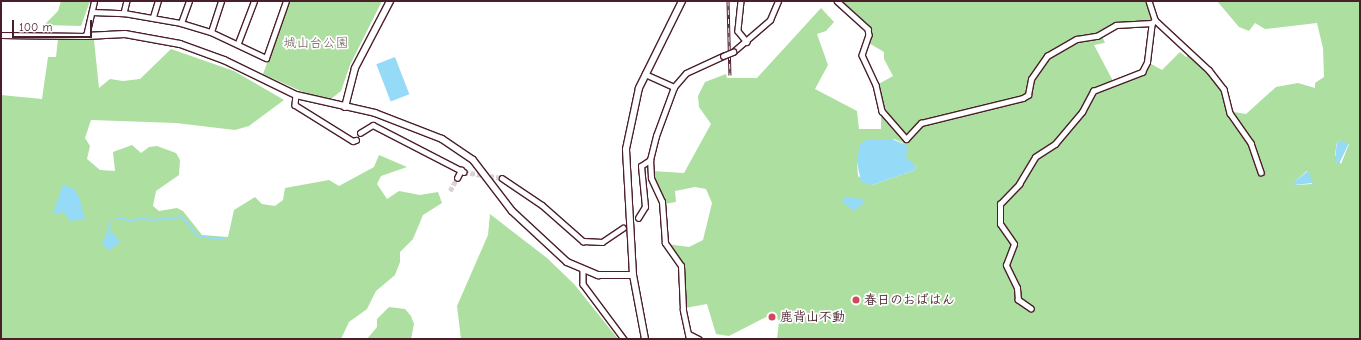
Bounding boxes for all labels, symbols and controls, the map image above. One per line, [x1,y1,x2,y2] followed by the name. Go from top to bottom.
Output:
[14,12,94,38] scale bar
[19,20,52,34] text: 100 m
[284,35,348,51] park label: 城山台公園
[864,292,955,308] place label: 春日のおばはん
[851,295,861,305] marker: 春日のおばはん
[780,309,845,325] place label: 鹿背山不動
[767,312,777,322] marker: 鹿背山不動

